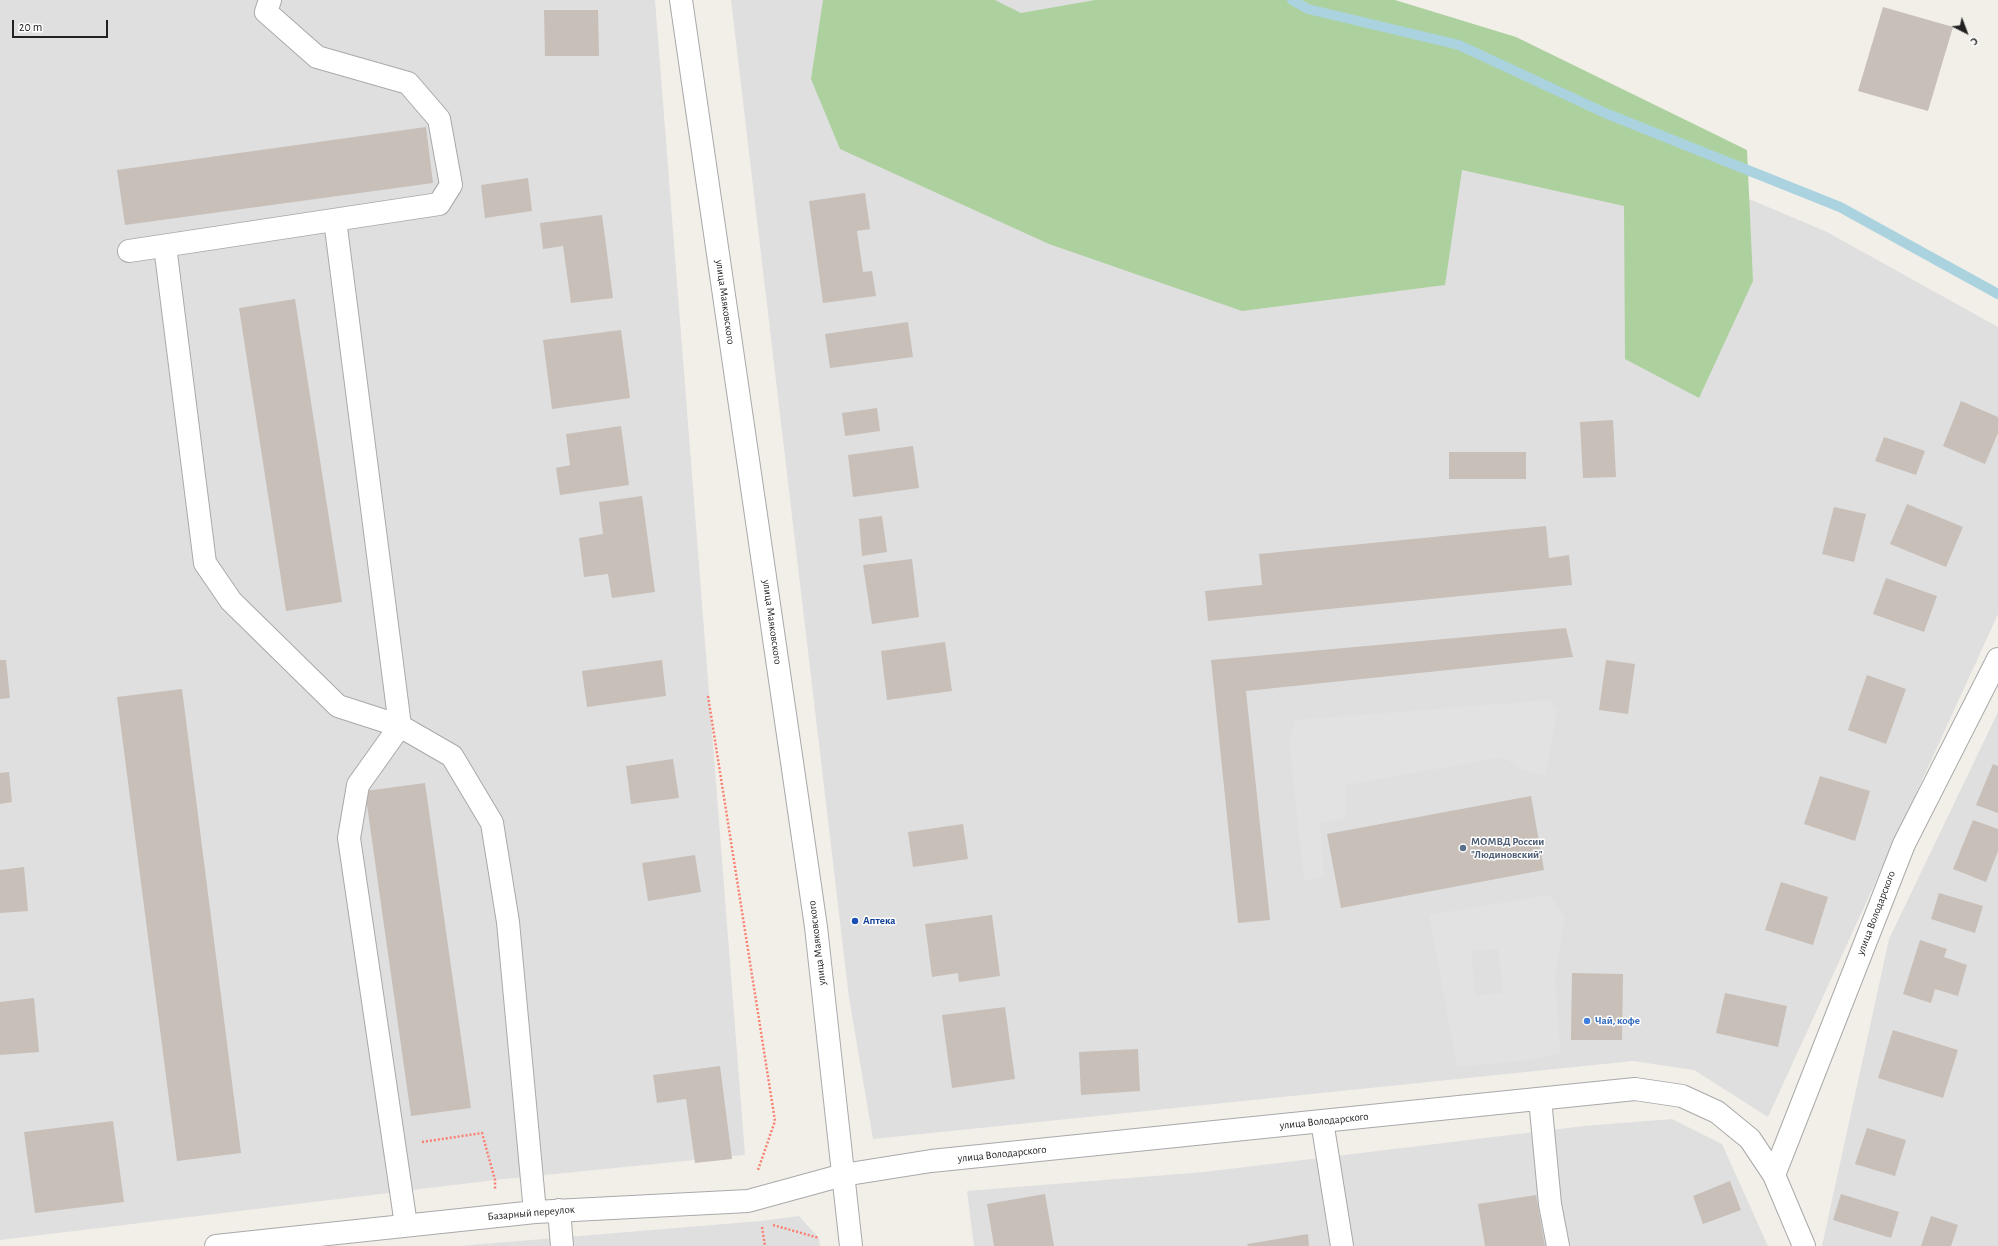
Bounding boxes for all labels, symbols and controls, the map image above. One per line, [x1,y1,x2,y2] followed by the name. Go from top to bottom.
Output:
[14,12,110,38] scale bar
[1946,12,1986,52] north arrow
[19,21,42,33] text: 20 m
[1968,35,1980,47] text: С
[713,259,737,345] street label: улица Маяковского
[760,579,784,665] street label: улица Маяковского
[1471,835,1544,861] place label: МОМВД России "Людиновский"
[1458,843,1468,853] marker: МОМВД России "Людиновский"
[1854,869,1898,957] street label: улица Володарского
[805,900,829,986] street label: улица Маяковского
[863,914,895,928] place label: Аптека
[850,916,860,926] marker: Аптека
[1595,1014,1640,1028] place label: Чай, кофе
[1582,1016,1592,1026] marker: Чай, кофе
[1279,1110,1369,1132] street label: улица Володарского
[957,1143,1047,1165] street label: улица Володарского
[487,1203,575,1223] street label: Базарный переулок

